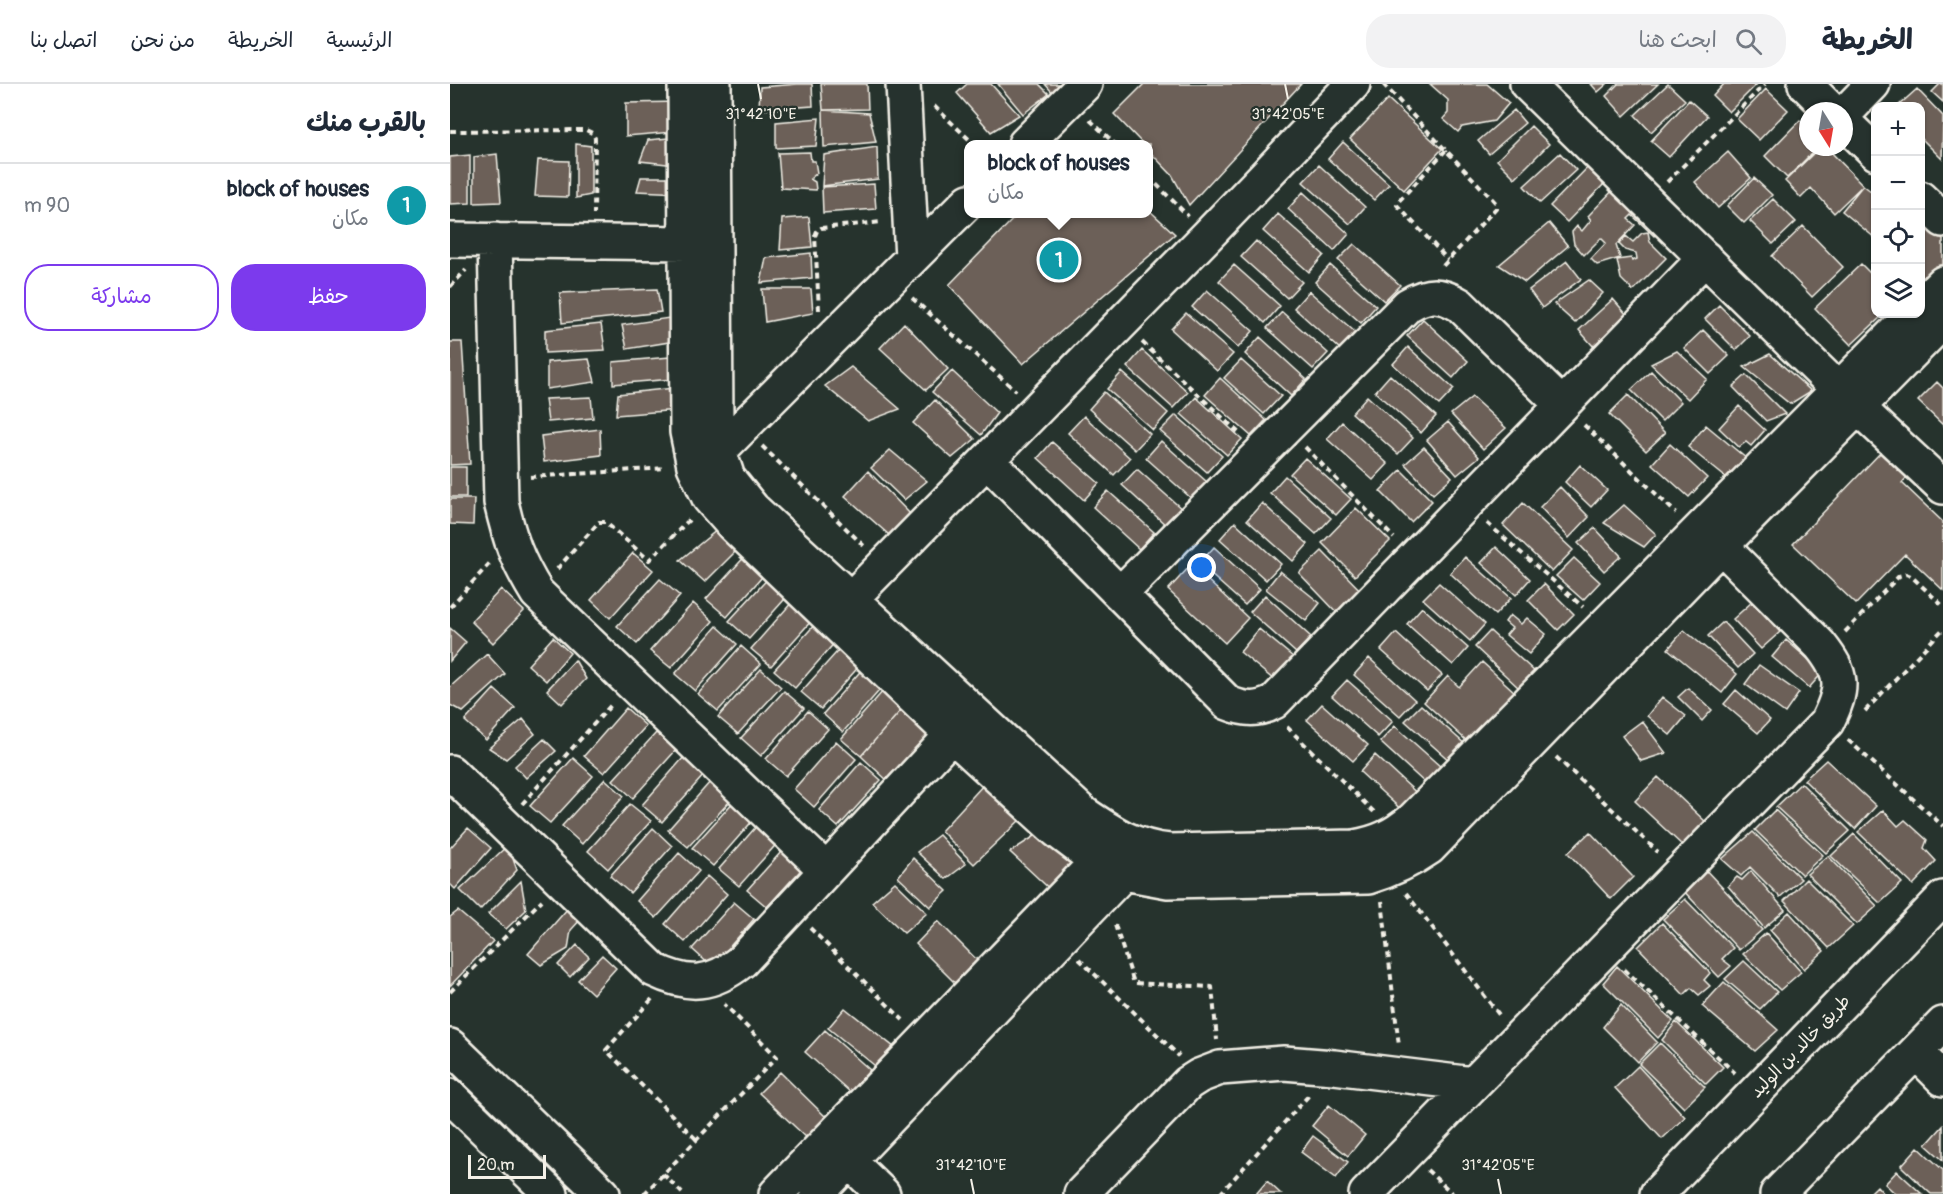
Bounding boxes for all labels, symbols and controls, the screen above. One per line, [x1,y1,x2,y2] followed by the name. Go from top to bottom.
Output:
[1366,14,1786,68] search box
[1822,23,1913,58] text: الخريطة
[1732,25,1765,58] icon: search
[1639,26,1717,54] text: ابحث هنا
[30,27,97,54] text: اتصل بنا
[130,27,195,54] text: من نحن
[228,27,293,54] text: الخريطة
[326,27,392,54] text: الرئيسية
[1799,102,1853,156] north arrow
[1871,102,1925,318] map controls
[1871,102,1925,156] button: +
[726,105,797,124] text: 31°42'10"E
[1251,105,1325,124] text: 31°42'05"E
[306,107,426,139] text: بالقرب منك
[964,140,1153,218] popup
[987,149,1130,177] text: block of houses
[1871,156,1925,210] button: −
[227,175,369,203] text: block of houses
[987,180,1025,205] text: مكان
[24,193,70,218] text: 90 m
[403,193,410,218] text: 1
[332,206,369,231] text: مكان
[1871,210,1925,264] button: locate
[1040,238,1078,282] pin: 1
[24,264,219,331] button: مشاركة
[231,264,426,331] button: حفظ
[1871,264,1925,318] button: layers
[1187,553,1216,582] your location
[1745,990,1856,1103] street label: طريق خالد بن الوليد
[468,1152,546,1180] scale bar
[477,1155,515,1175] text: 20 m
[936,1156,1007,1175] text: 31°42'10"E
[1461,1156,1535,1175] text: 31°42'05"E

